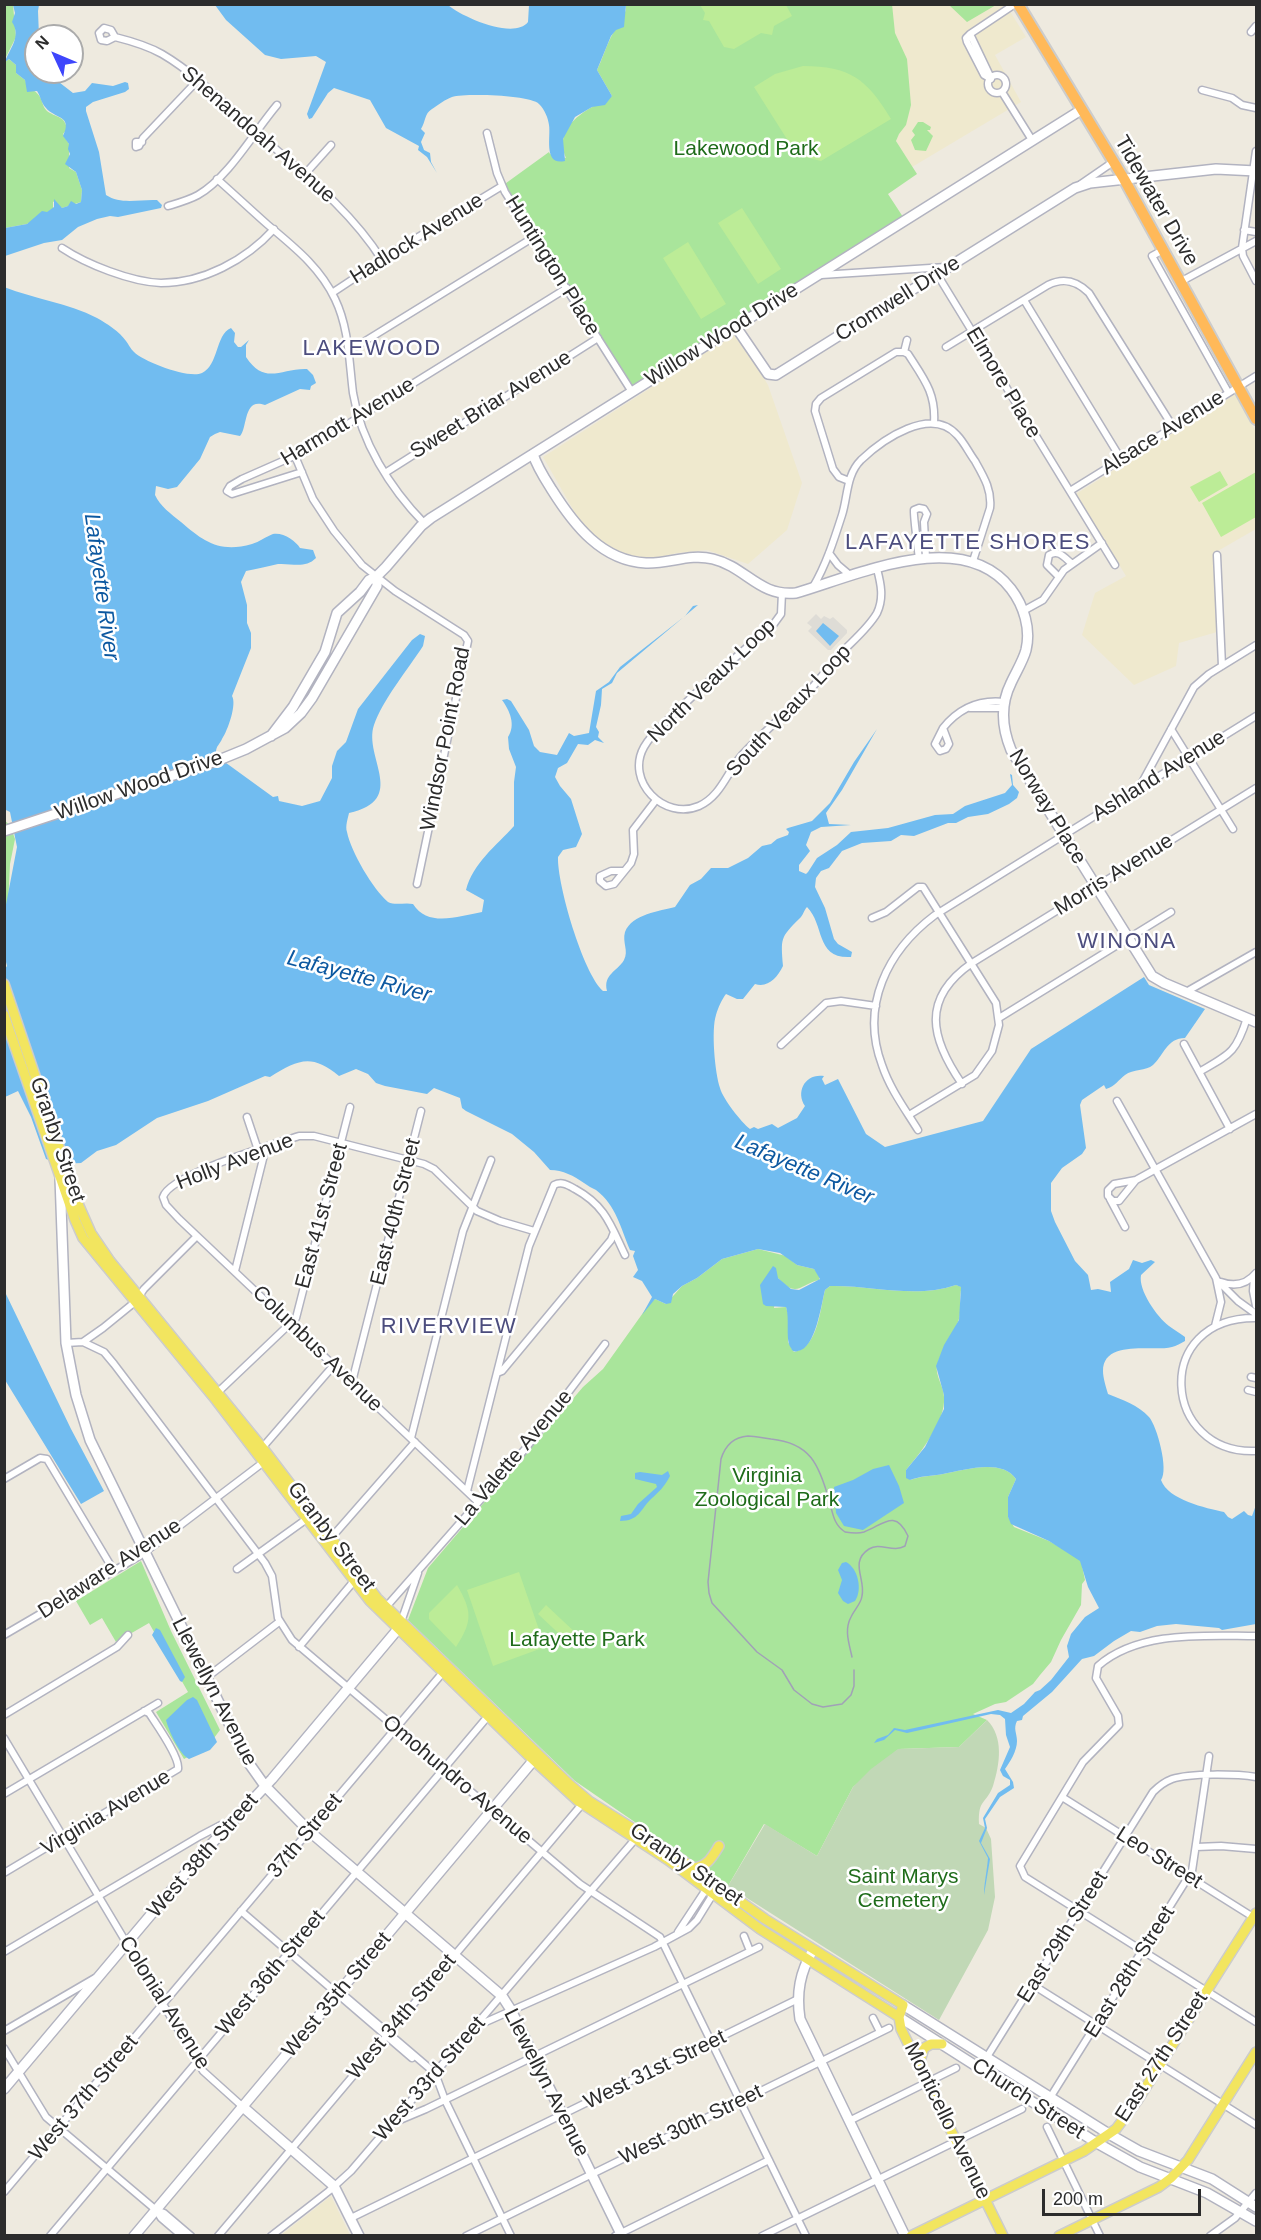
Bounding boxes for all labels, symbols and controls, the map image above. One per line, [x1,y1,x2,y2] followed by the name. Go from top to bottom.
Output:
[24,24,84,84] north arrow
[32,32,52,53] text: N
[176,61,340,209] street label: Shenandoah Avenue
[1109,131,1203,271] street label: Tidewater Drive
[674,136,818,162] park label: Lakewood Park
[346,188,488,290] street label: Hadlock Avenue
[499,192,605,340] street label: Huntington Place
[831,251,965,347] street label: Cromwell Drive
[641,278,803,392] street label: Willow Wood Drive
[960,323,1046,443] street label: Elmore Place
[302,336,442,362] district label: LAKEWOOD
[406,345,576,465] street label: Sweet Briar Avenue
[277,372,419,472] street label: Harmott Avenue
[1097,385,1229,481] street label: Alsace Avenue
[78,512,124,662] water label: Lafayette River
[845,530,1091,556] district label: LAFAYETTE SHORES
[643,614,781,748] street label: North Veaux Loop
[721,640,857,782] street label: South Veaux Loop
[416,645,476,833] street label: Windsor Point Road
[1088,725,1230,827] street label: Ashland Avenue
[52,745,226,827] street label: Willow Wood Drive
[1003,745,1091,869] street label: Norway Place
[1050,829,1178,921] street label: Morris Avenue
[1077,929,1177,955] district label: WINONA
[284,945,434,1009] water label: Lafayette River
[24,1074,90,1206] street label: Granby Street
[173,1128,297,1196] street label: Holly Avenue
[731,1129,877,1211] water label: Lafayette River
[366,1136,426,1288] street label: East 40th Street
[290,1141,354,1291] street label: East 41st Street
[247,1280,387,1418] street label: Columbus Avenue
[381,1314,517,1340] district label: RIVERVIEW
[450,1385,578,1531] street label: La Valette Avenue
[695,1463,839,1513] park label: Virginia Zoological Park
[282,1477,380,1597] street label: Granby Street
[34,1513,186,1625] street label: Delaware Avenue
[166,1614,262,1770] street label: Llewellyn Avenue
[509,1627,645,1653] park label: Lafayette Park
[377,1710,537,1850] street label: Omohundro Avenue
[37,1765,175,1861] street label: Virginia Avenue
[142,1789,264,1923] street label: West 38th Street
[262,1789,348,1883] street label: 37th Street
[625,1818,747,1912] street label: Granby Street
[1111,1822,1207,1894] street label: Leo Street
[848,1864,958,1914] park label: Saint Marys Cemetery
[1012,1866,1114,2008] street label: East 29th Street
[1079,1901,1181,2043] street label: East 28th Street
[211,1905,331,2041] street label: West 36th Street
[277,1927,397,2063] street label: West 35th Street
[113,1932,215,2074] street label: Colonial Avenue
[342,1949,462,2085] street label: West 34th Street
[1110,1987,1214,2127] street label: East 27th Street
[498,2005,594,2161] street label: Llewellyn Avenue
[369,2011,491,2147] street label: West 33rd Street
[580,2025,730,2115] street label: West 31st Street
[24,2030,144,2166] street label: West 37th Street
[898,2039,996,2203] street label: Monticello Avenue
[967,2053,1089,2145] street label: Church Street
[615,2079,767,2171] street label: West 30th Street
[1045,2177,1204,2215] scale bar
[1053,2189,1103,2209] text: 200 m

